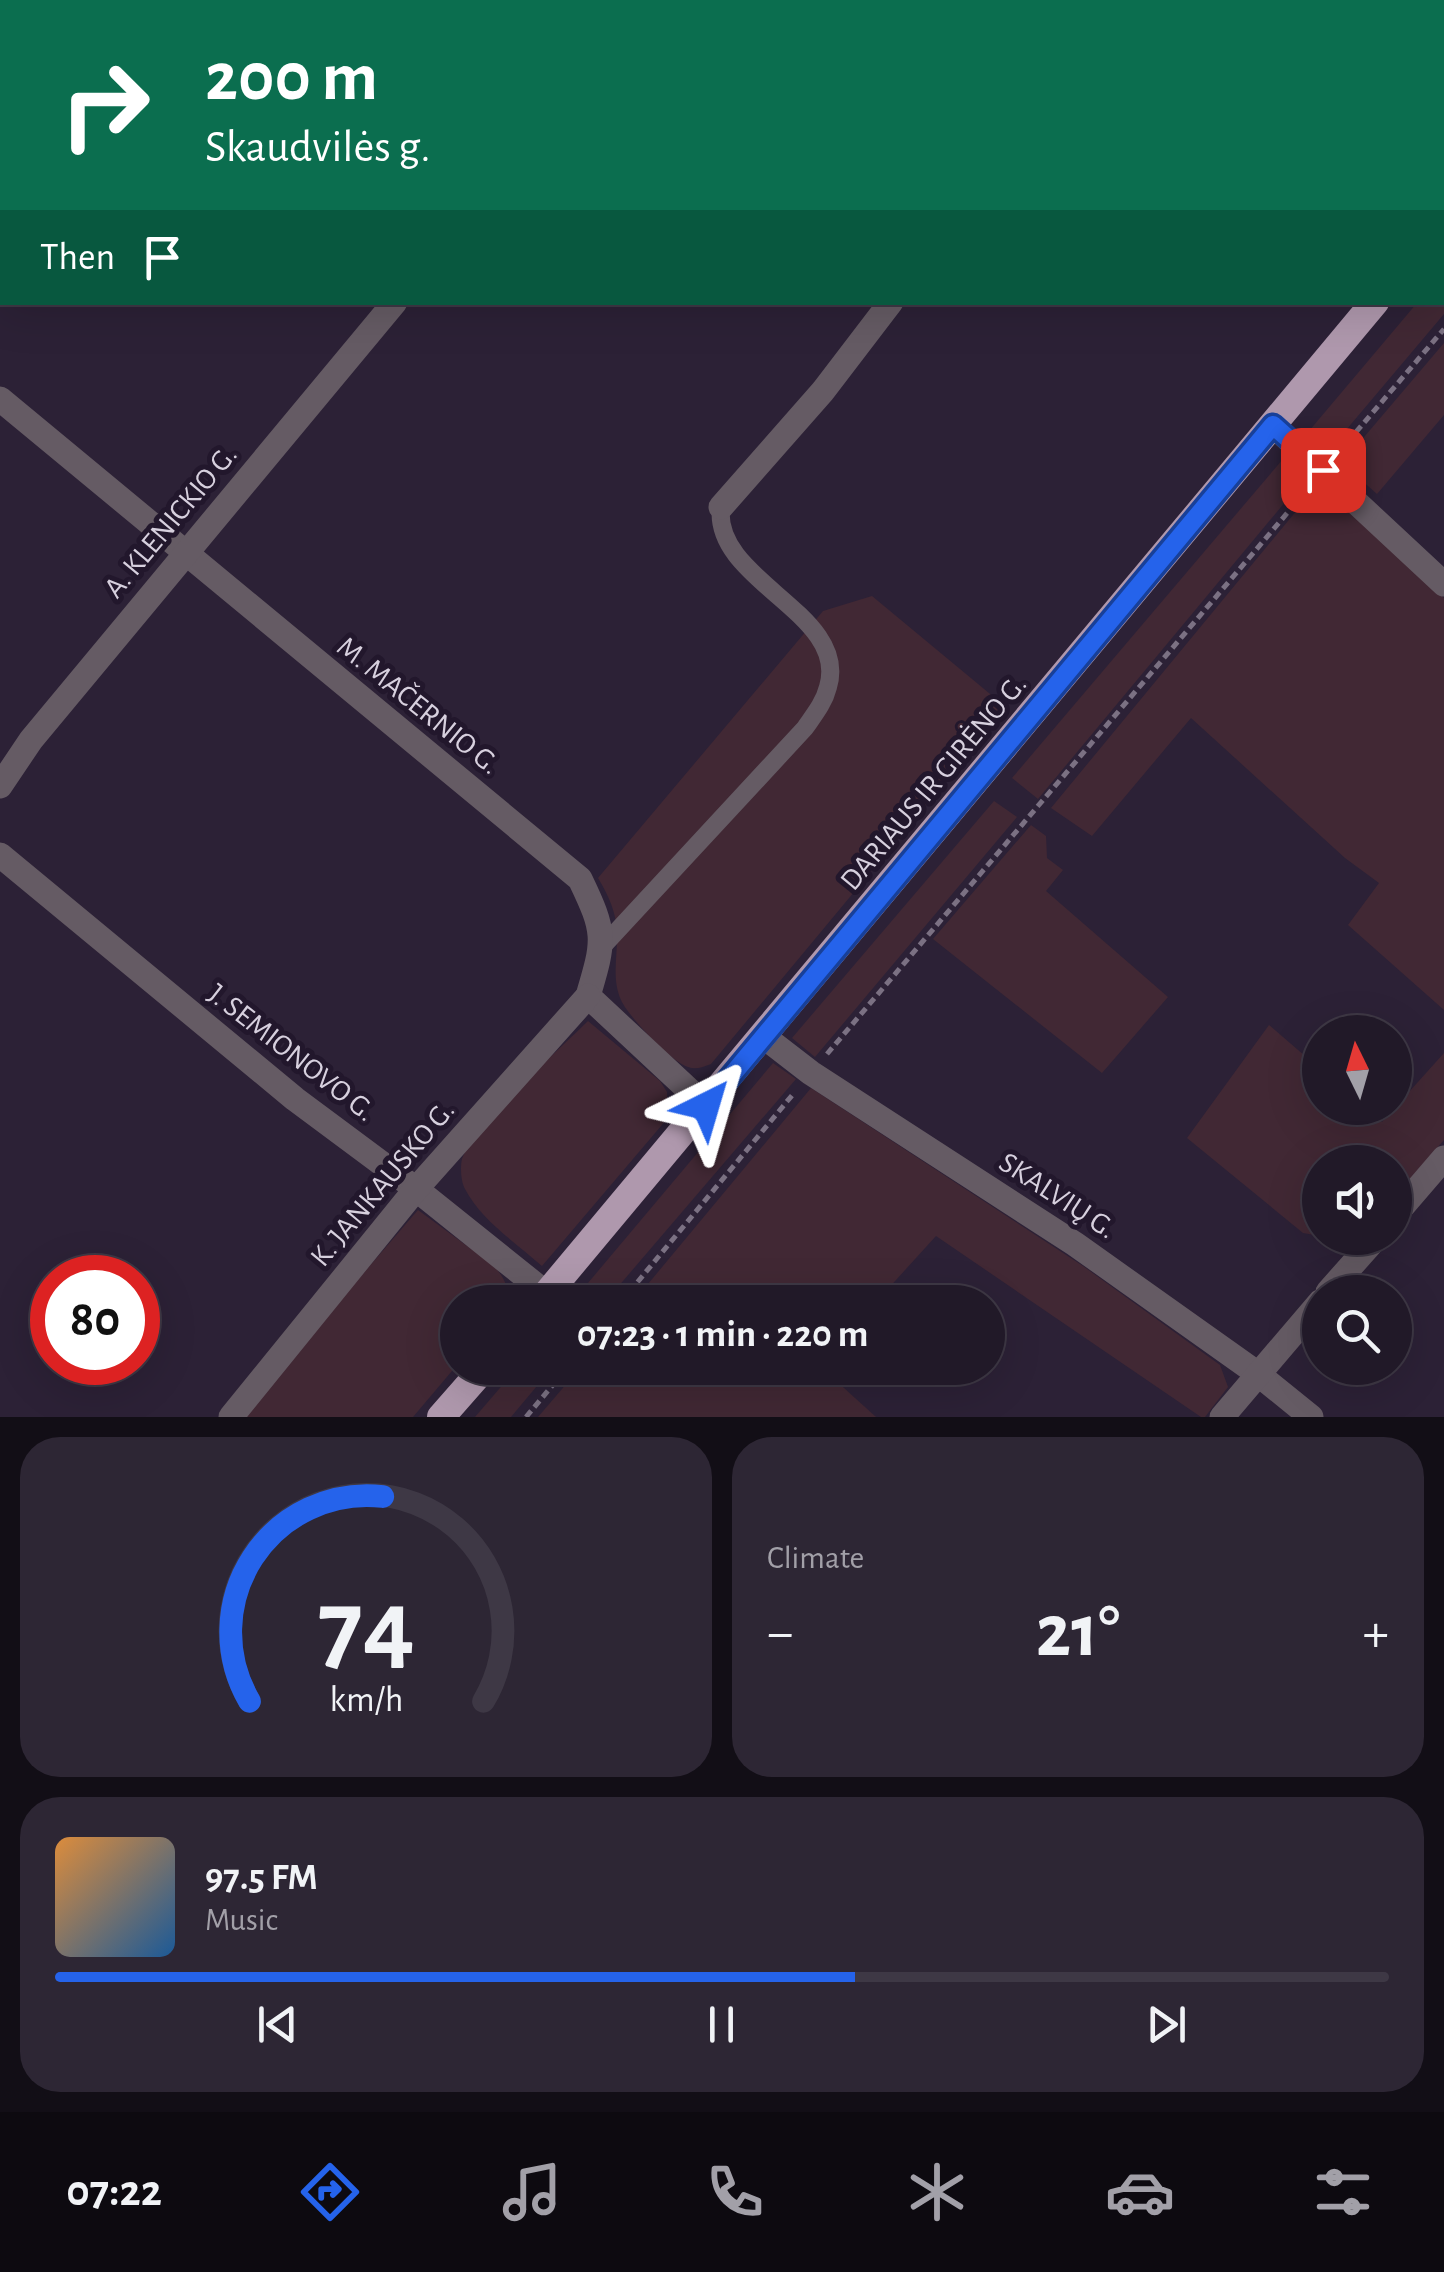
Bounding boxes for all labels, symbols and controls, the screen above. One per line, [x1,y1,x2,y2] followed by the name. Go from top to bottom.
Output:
[40,40,170,170] icon: right
[205,43,378,113] text: 200 m
[205,125,430,170] text: Skaudvilės g.
[135,230,190,285] icon: arrive
[40,239,115,277] text: Then
[1281,428,1366,513] pin
[99,440,243,604] street label: A. KLENICKIO G.
[1296,443,1351,498] icon: arrive
[331,630,507,780] street label: M. MAČERNIO G.
[834,668,1032,896] street label: DARIAUS IR GIRĖNO G.
[202,978,381,1127] street label: J. SEMIONOVO G.
[1302,1015,1412,1125] north arrow
[1302,1015,1412,1385] map controls
[654,1054,758,1158] position arrow
[305,1095,461,1272] street label: K. JANKAUSKO G.
[1302,1145,1412,1255] button: sound
[994,1147,1121,1244] street label: SKALVIŲ G.
[30,1255,160,1385] speed limit sign: 80
[1302,1275,1412,1385] button: search
[577,1316,868,1354] text: 07:23 · 1 min · 220 m
[767,1542,864,1574] text: Climate
[317,1576,415,1680] text: 74
[1036,1595,1120,1670] text: 21°
[767,1606,793,1661] text: −
[1363,1606,1389,1661] text: +
[329,1682,403,1718] text: km/h
[205,1859,318,1897] text: 97.5 FM
[205,1904,278,1936] text: Music
[250,1997,305,2052] icon: previous
[694,1997,749,2052] icon: pause
[1139,1997,1194,2052] icon: next
[295,2157,365,2227] icon: directions
[497,2157,567,2227] icon: music
[700,2157,770,2227] icon: phone
[902,2157,972,2227] icon: climate
[1105,2157,1175,2227] icon: car
[1308,2157,1378,2227] icon: filters
[66,2169,162,2214] text: 07:22

